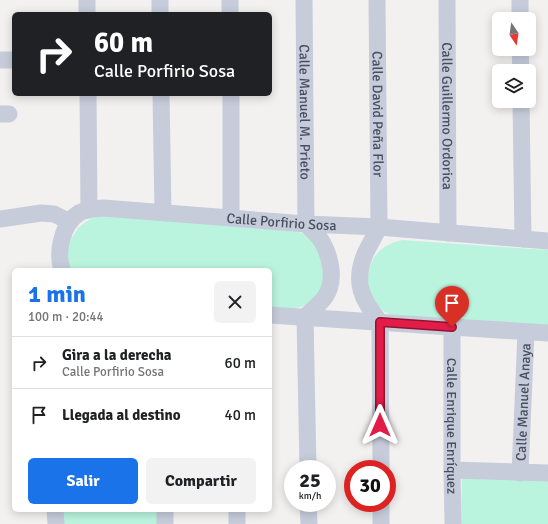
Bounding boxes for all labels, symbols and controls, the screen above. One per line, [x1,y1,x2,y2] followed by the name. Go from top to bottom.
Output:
[492,12,536,56] north arrow
[492,12,536,108] map controls
[94,26,153,60] text: 60 m
[28,28,80,80] icon: right
[439,42,456,190] street label: Calle Guillermo Ordorica
[296,44,314,180] street label: Calle Manuel M. Prieto
[369,51,387,178] street label: Calle David Peña Flor
[94,60,235,82] text: Calle Porfirio Sosa
[492,64,536,108] button: layers
[226,209,337,234] street label: Calle Porfirio Sosa
[28,279,86,309] text: 1 min
[214,281,256,323] button: close
[435,286,469,327] pin
[441,292,463,314] icon: arrive
[28,309,104,325] text: 100 m · 20:44
[512,343,534,461] street label: Calle Manuel Anaya
[62,346,172,364] text: Gira a la derecha
[28,352,50,374] icon: right
[225,354,256,372] text: 60 m
[444,358,461,494] street label: Calle Enrique Enríquez
[62,364,164,380] text: Calle Porfirio Sosa
[28,404,50,426] icon: arrive
[359,404,401,446] position arrow
[62,406,181,424] text: Llegada al destino
[225,406,256,424] text: 40 m
[28,458,138,504] button: Salir
[146,458,256,504] button: Compartir
[344,460,396,512] speed limit sign: 30
[299,468,321,493] text: 25
[299,490,321,502] text: km/h

